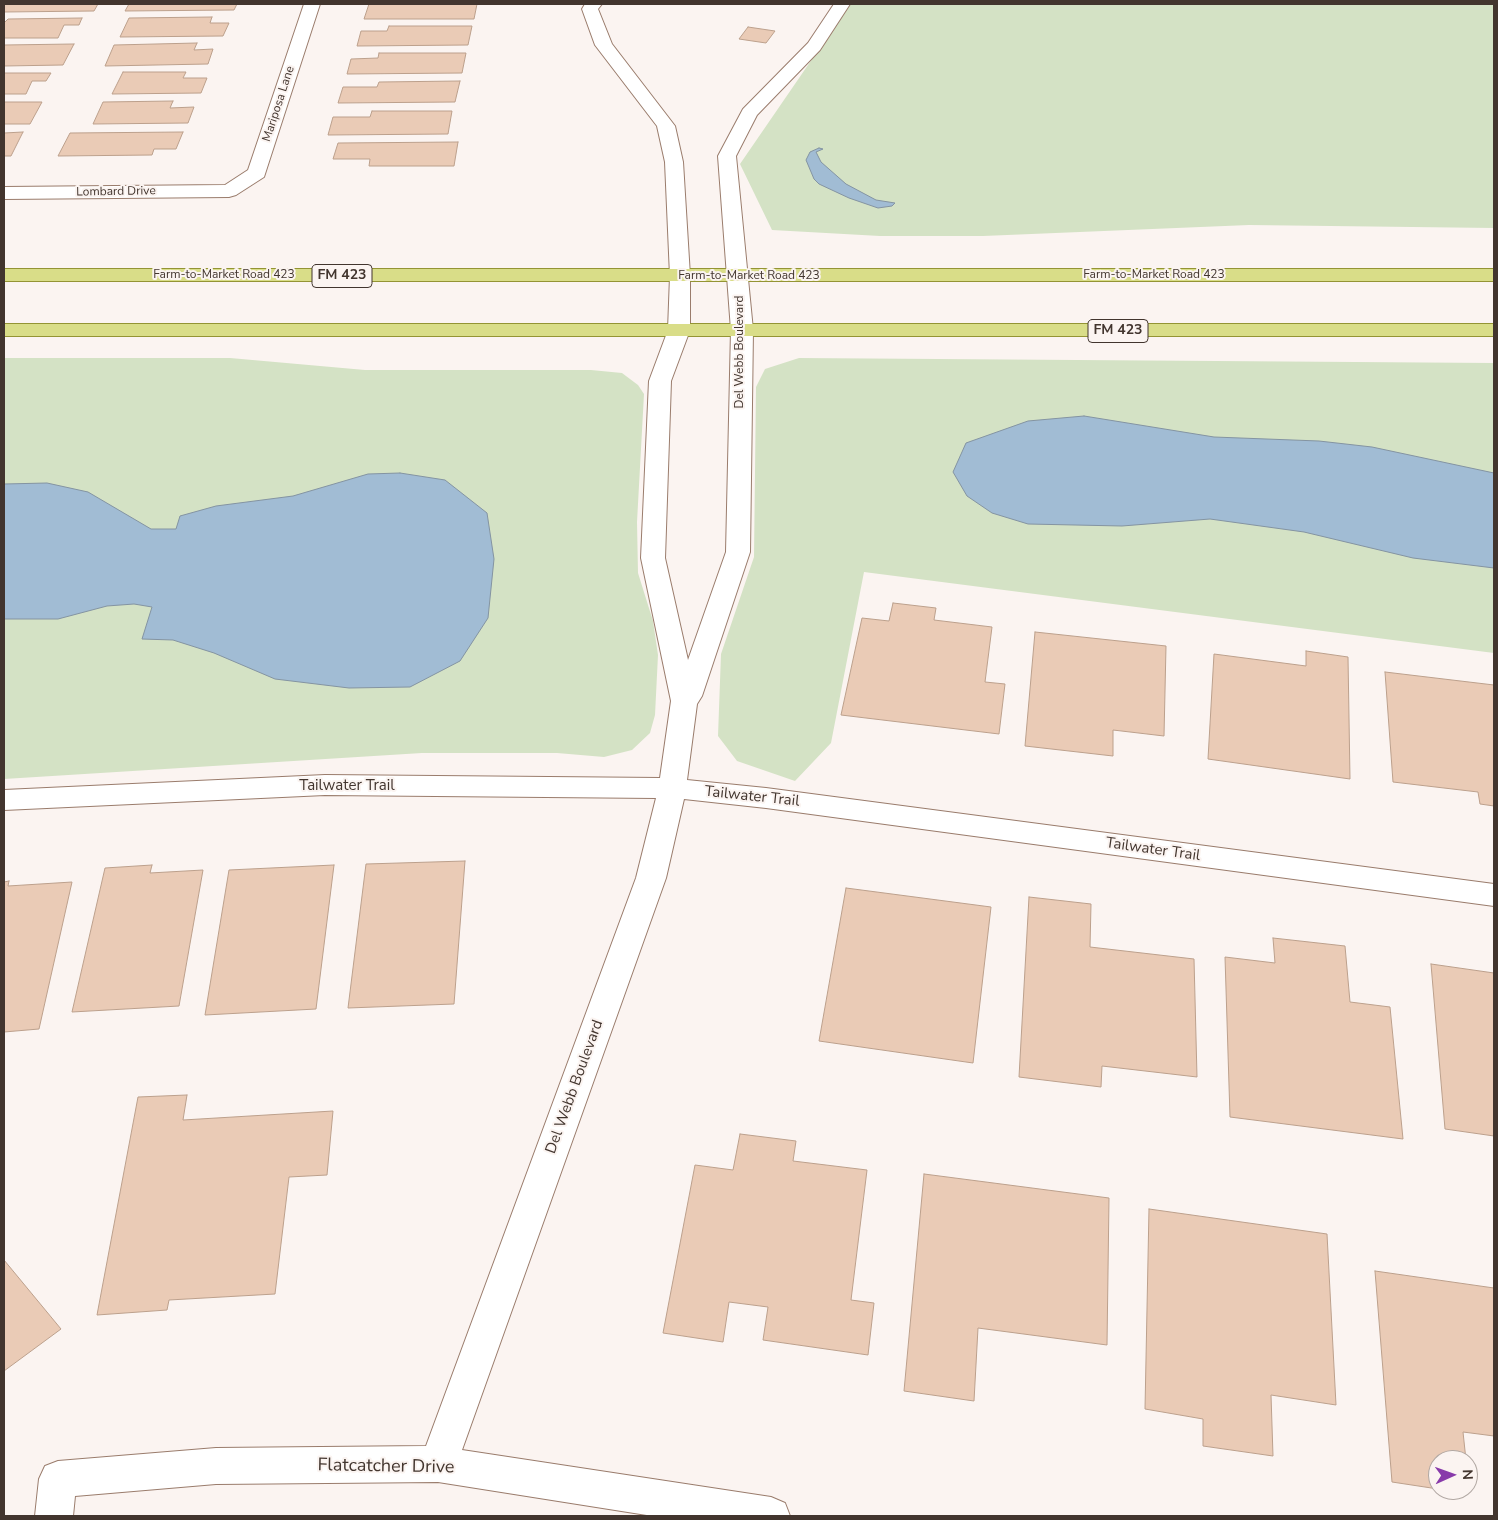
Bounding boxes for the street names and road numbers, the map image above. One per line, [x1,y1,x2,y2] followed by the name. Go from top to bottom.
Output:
[260,64,298,144] street label: Mariposa Lane
[76,184,156,200] street label: Lombard Drive
[312,264,372,288] road number: FM 423
[153,268,295,282] street label: Farm-to-Market Road 423
[1083,268,1225,282] street label: Farm-to-Market Road 423
[678,269,820,283] street label: Farm-to-Market Road 423
[733,296,747,408] street label: Del Webb Boulevard
[1088,320,1148,342] road number: FM 423
[299,777,395,795] street label: Tailwater Trail
[704,783,800,811] street label: Tailwater Trail
[1104,834,1202,866] street label: Tailwater Trail
[542,1018,608,1156] street label: Del Webb Boulevard
[317,1455,455,1479] street label: Flatcatcher Drive

